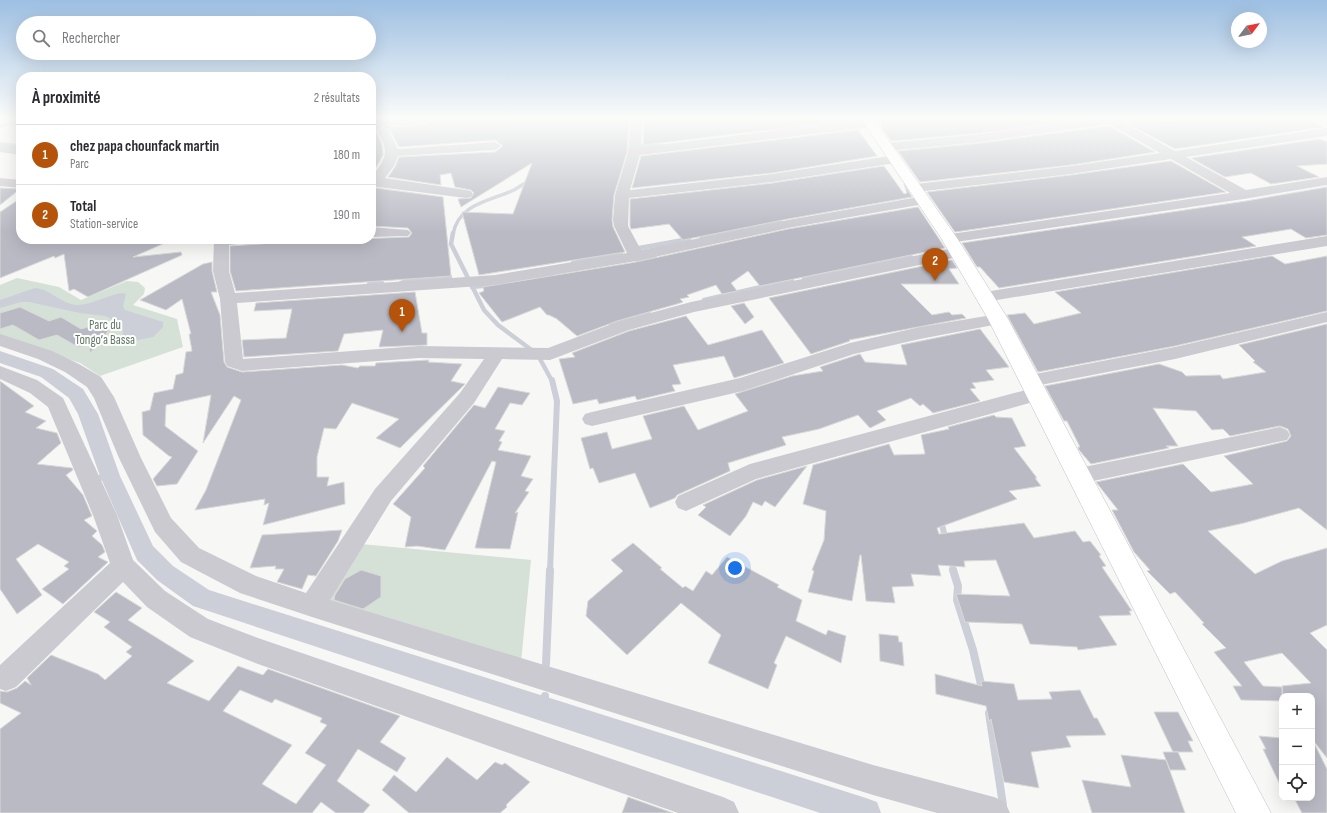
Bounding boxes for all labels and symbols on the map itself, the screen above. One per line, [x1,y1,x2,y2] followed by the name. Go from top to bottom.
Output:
[1231,12,1267,48] north arrow
[922,248,948,281] pin: 2
[389,299,415,332] pin: 1
[75,317,135,348] park label: Parc du Tongo’a Bassa
[725,558,745,578] your location

